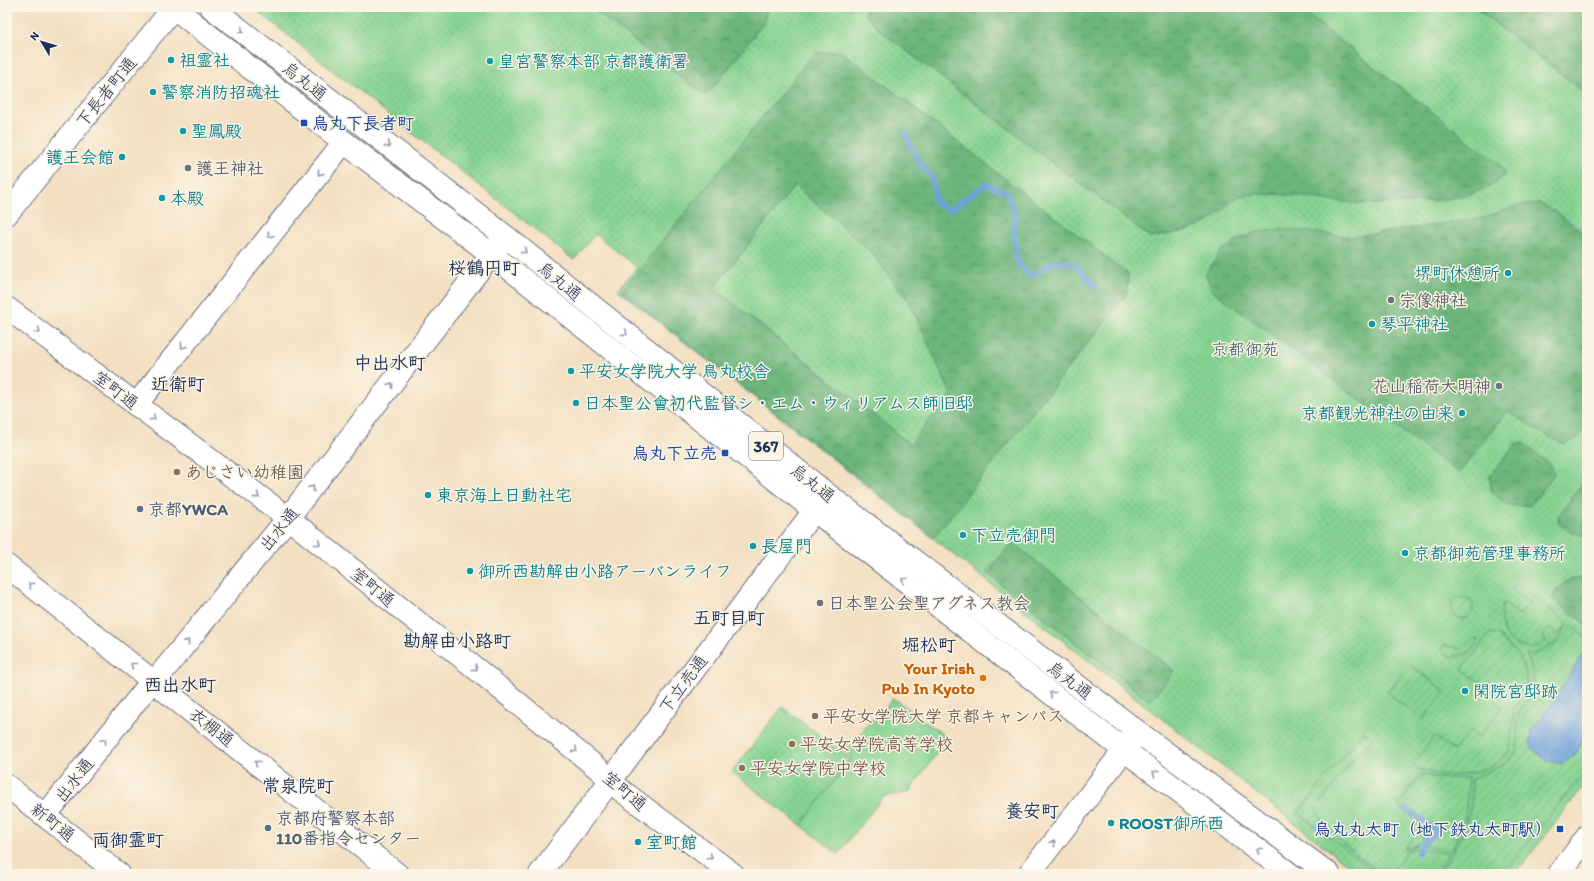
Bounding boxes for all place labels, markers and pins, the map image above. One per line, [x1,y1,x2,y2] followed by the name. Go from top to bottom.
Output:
[179,50,230,70] place label: 祖霊社
[498,51,689,71] place label: 皇宮警察本部 京都護衛署
[166,55,176,65] marker: 祖霊社
[485,56,495,66] marker: 皇宮警察本部 京都護衛署
[161,82,280,102] place label: 警察消防招魂社
[148,87,158,97] marker: 警察消防招魂社
[312,113,414,133] place label: 烏丸下長者町
[299,118,309,128] marker: 烏丸下長者町
[191,121,242,141] place label: 聖鳳殿
[178,126,188,136] marker: 聖鳳殿
[46,147,114,167] place label: 護王会館
[117,152,127,162] marker: 護王会館
[196,158,264,178] place label: 護王神社
[183,163,193,173] marker: 護王神社
[170,188,204,208] place label: 本殿
[157,193,167,203] marker: 本殿
[1415,263,1500,283] place label: 堺町休憩所
[1503,268,1513,278] marker: 堺町休憩所
[1399,290,1467,310] place label: 宗像神社
[1386,295,1396,305] marker: 宗像神社
[1380,314,1448,334] place label: 琴平神社
[1367,319,1377,329] marker: 琴平神社
[579,361,770,381] place label: 平安女学院大学 鳥丸校舎
[566,366,576,376] marker: 平安女学院大学 鳥丸校舎
[1372,376,1491,396] place label: 花山稲荷大明神
[1494,381,1504,391] marker: 花山稲荷大明神
[584,393,973,413] place label: 日本聖公會初代監督シ・エム・ウィリアムス師旧邸
[571,398,581,408] marker: 日本聖公會初代監督シ・エム・ウィリアムス師旧邸
[1301,403,1454,423] place label: 京都観光神社の由来
[1457,408,1467,418] marker: 京都観光神社の由来
[632,443,717,463] place label: 烏丸下立売
[720,448,730,458] marker: 烏丸下立売
[185,462,304,482] place label: あじさい幼稚園
[172,467,182,477] marker: あじさい幼稚園
[436,485,572,505] place label: 東京海上日動社宅
[423,490,433,500] marker: 東京海上日動社宅
[148,499,228,519] place label: 京都YWCA
[135,504,145,514] marker: 京都YWCA
[971,525,1056,545] place label: 下立売御門
[958,530,968,540] marker: 下立売御門
[761,536,812,556] place label: 長屋門
[748,541,758,551] marker: 長屋門
[1413,543,1566,563] place label: 京都御苑管理事務所
[1400,548,1410,558] marker: 京都御苑管理事務所
[478,561,732,581] place label: 御所西勘解由小路アーバンライフ
[465,566,475,576] marker: 御所西勘解由小路アーバンライフ
[828,593,1030,613] place label: 日本聖公会聖アグネス教会
[815,598,825,608] marker: 日本聖公会聖アグネス教会
[881,658,976,699] place label: Your Irish Pub In Kyoto
[978,673,988,683] marker: Your Irish Pub In Kyoto
[1473,681,1558,701] place label: 閑院宮邸跡
[1460,686,1470,696] marker: 閑院宮邸跡
[823,706,1064,726] place label: 平安女学院大学 京都キャンパス
[810,711,820,721] marker: 平安女学院大学 京都キャンパス
[800,734,953,754] place label: 平安女学院高等学校
[787,739,797,749] marker: 平安女学院高等学校
[750,758,886,778] place label: 平安女学院中学校
[737,763,747,773] marker: 平安女学院中学校
[276,808,421,848] place label: 京都府警察本部 110番指令センター
[1119,813,1224,833] place label: ROOST御所西
[1106,818,1116,828] marker: ROOST御所西
[1314,819,1552,839] place label: 烏丸丸太町（地下鉄丸太町駅）
[263,823,273,833] marker: 京都府警察本部 110番指令センター
[1555,824,1565,834] marker: 烏丸丸太町（地下鉄丸太町駅）
[646,832,697,852] place label: 室町館
[633,837,643,847] marker: 室町館

